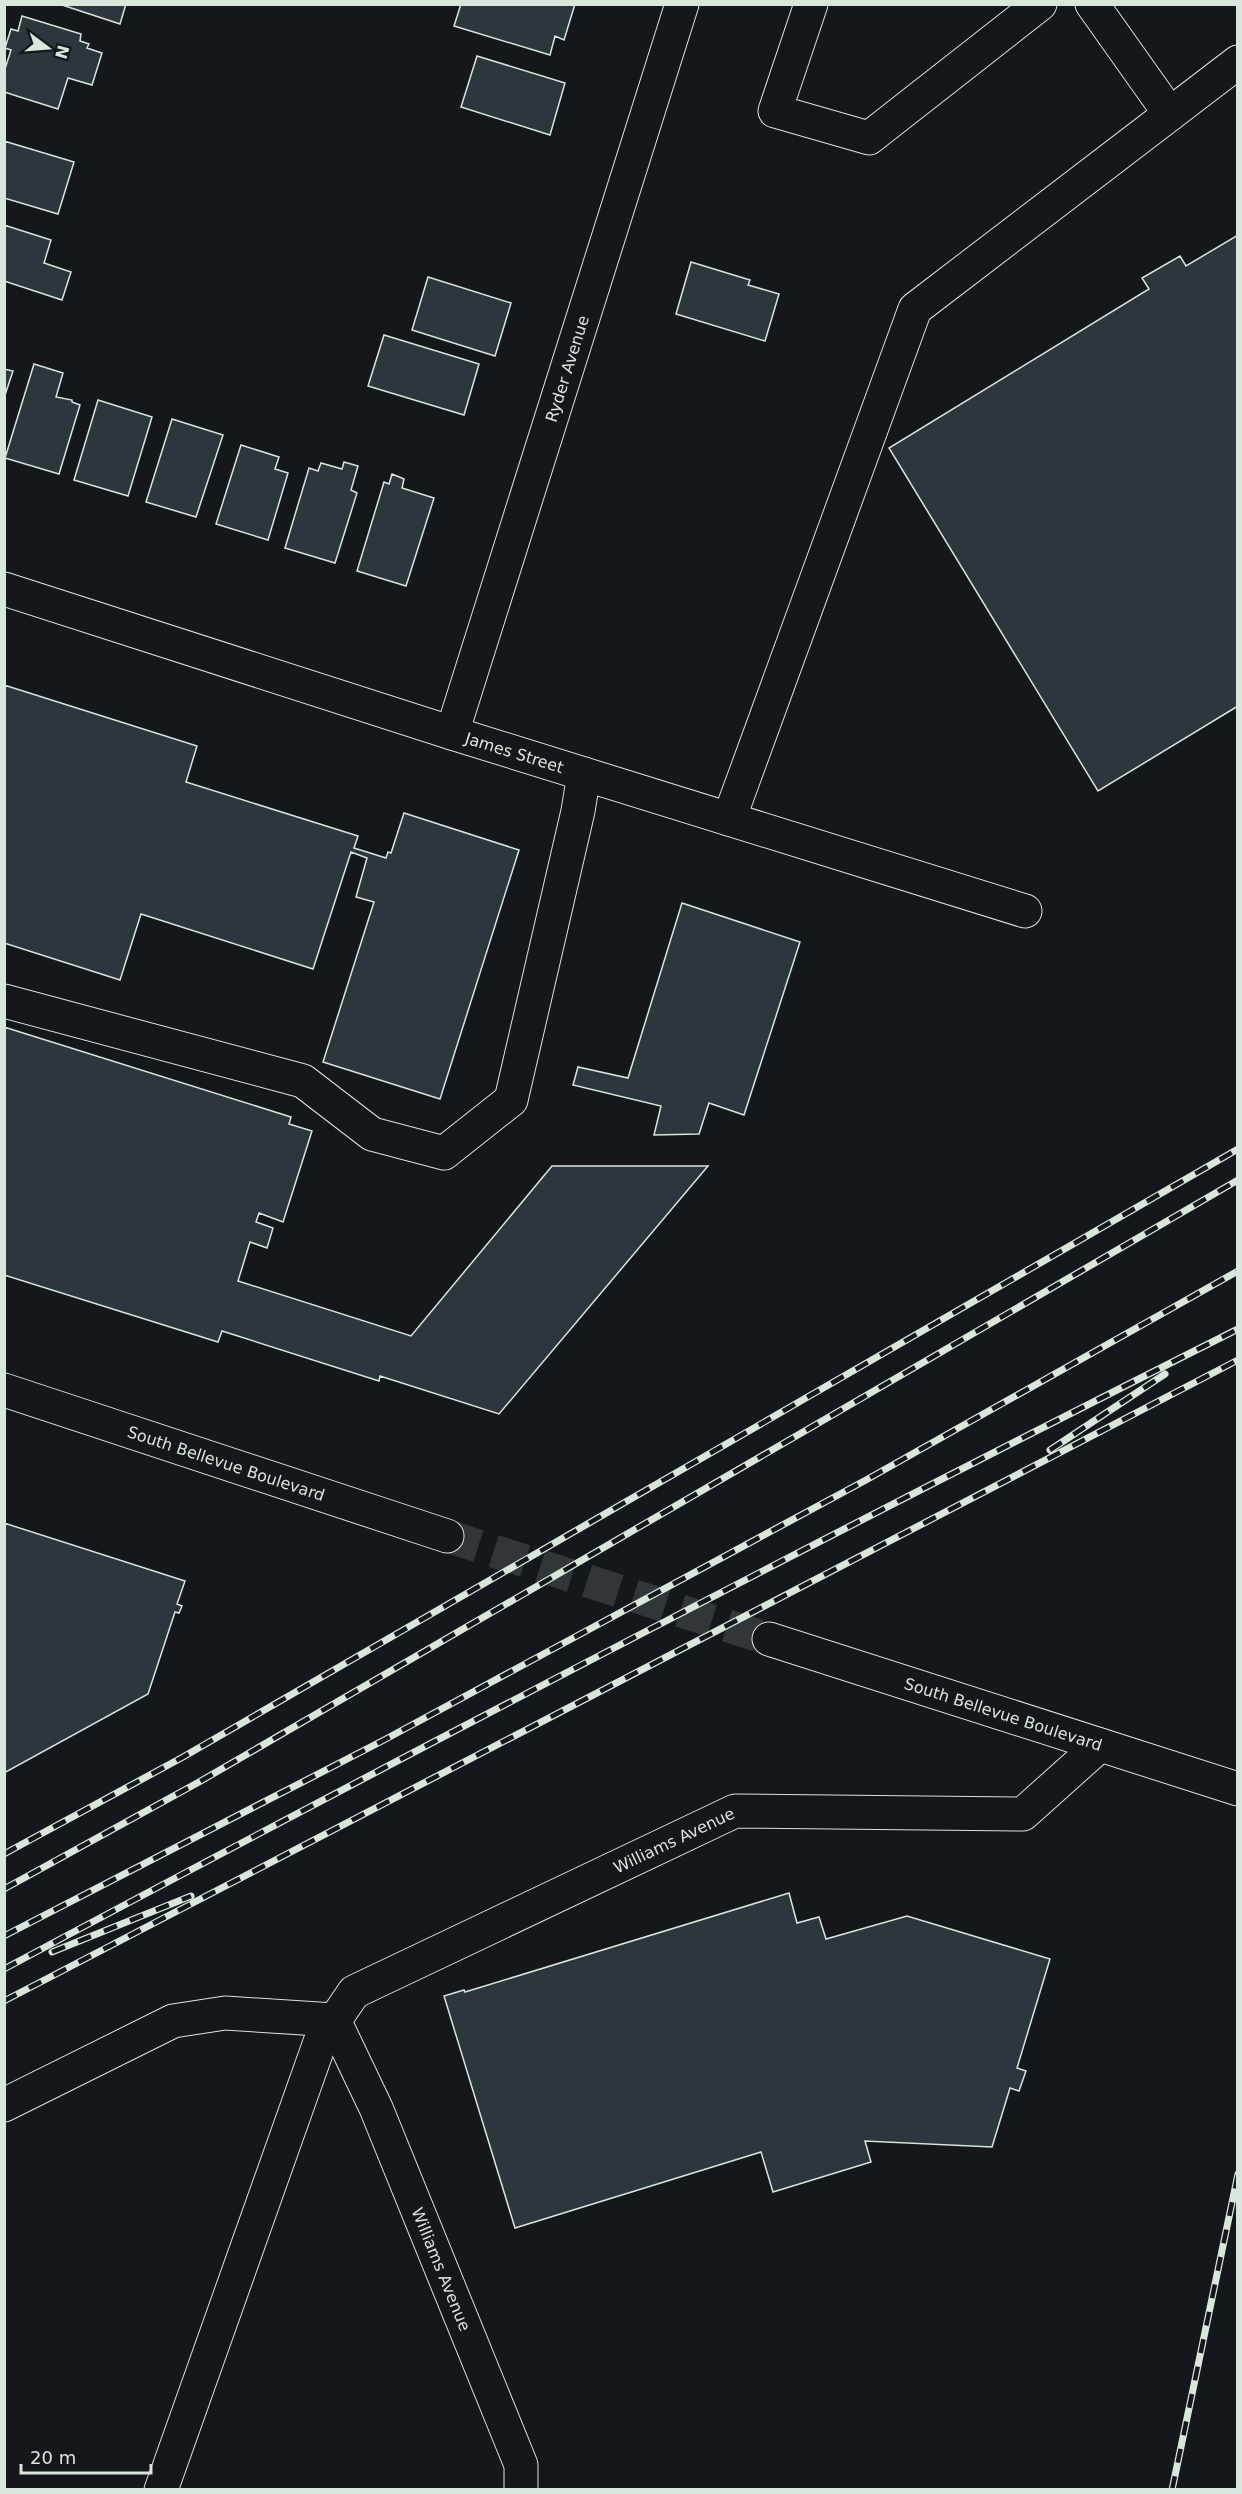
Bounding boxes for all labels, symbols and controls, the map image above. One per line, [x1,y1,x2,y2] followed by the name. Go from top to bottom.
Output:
[18,18,78,78] north arrow
[51,43,73,61] text: N
[541,313,593,424] street label: Ryder Avenue
[462,728,566,777] street label: James Street
[125,1422,327,1505] street label: South Bellevue Boulevard
[902,1673,1105,1754] street label: South Bellevue Boulevard
[610,1803,737,1877] street label: Williams Avenue
[408,2205,475,2334] street label: Williams Avenue
[21,2437,152,2475] scale bar
[30,2447,76,2468] text: 20 m

